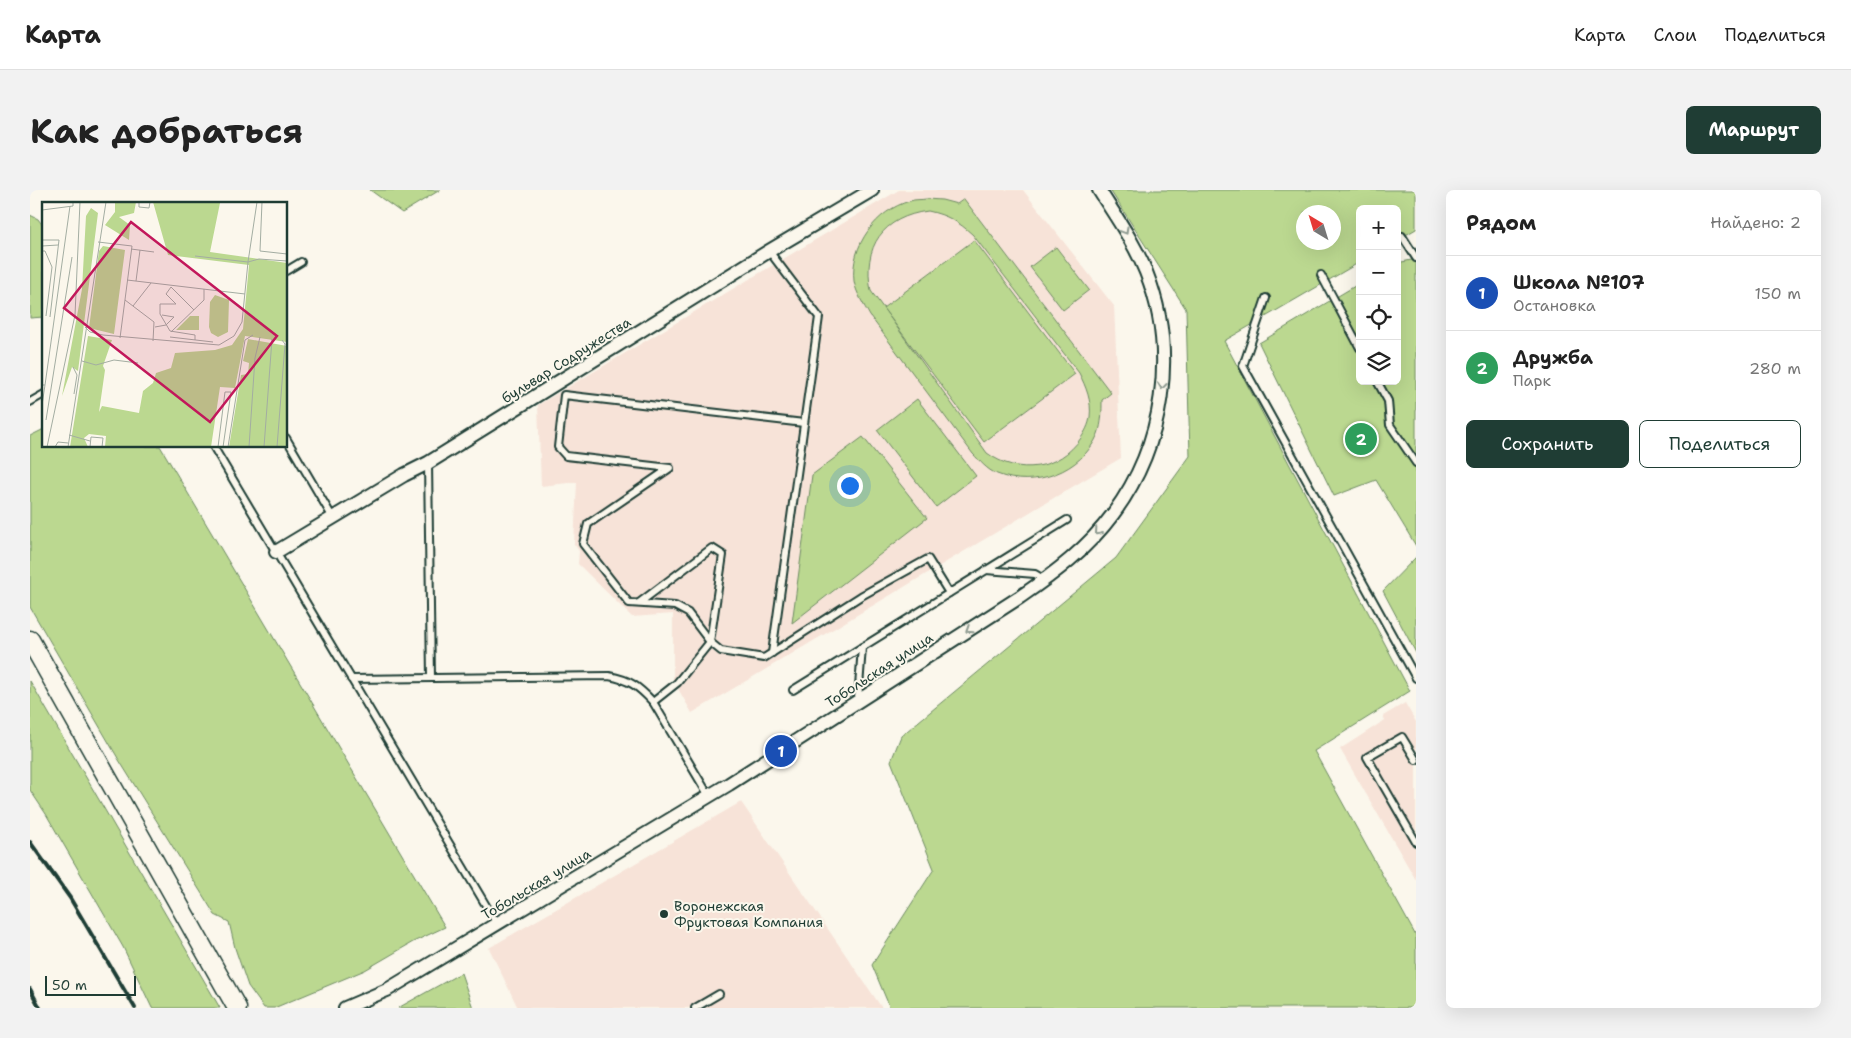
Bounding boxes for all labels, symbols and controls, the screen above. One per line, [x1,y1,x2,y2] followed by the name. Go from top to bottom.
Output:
[25,19,101,51] text: Карта
[1574,23,1625,47] text: Карта
[1653,23,1697,47] text: Слои
[1725,23,1826,47] text: Поделиться
[1686,106,1821,154] button: Маршрут
[30,107,303,154] text: Как добраться
[42,202,288,448] inset map
[1296,205,1341,250] north arrow
[1356,205,1401,385] map controls
[1356,205,1401,250] button: +
[1466,209,1536,237] text: Рядом
[1710,212,1801,233] text: Найдено: 2
[1119,225,1129,234] one-way arrow
[1356,250,1401,295] button: −
[1513,270,1645,295] text: Школа №107
[1478,283,1486,304] text: 1
[1754,283,1801,304] text: 150 m
[1356,295,1401,340] button: locate
[1513,295,1596,316] text: Остановка
[498,313,634,407] street label: бульвар Содружества
[1356,340,1401,385] button: layers
[1513,345,1593,370] text: Дружба
[1476,358,1488,379] text: 2
[1749,358,1801,379] text: 280 m
[1513,370,1551,391] text: Парк
[1157,382,1168,390] one-way arrow
[1345,420,1377,458] pin: 2
[1466,420,1629,468] button: Сохранить
[1639,420,1801,468] button: Поделиться
[837,473,863,499] your location
[1094,527,1103,536] one-way arrow
[965,624,974,633] one-way arrow
[822,628,936,711] street label: Тобольская улица
[765,732,797,770] pin: 1
[478,844,594,924] street label: Тобольская улица
[674,897,823,931] place label: Воронежская Фруктовая Компания
[658,908,670,920] marker: Воронежская Фруктовая Компания
[45,973,136,996] scale bar
[52,976,87,994] text: 50 m

